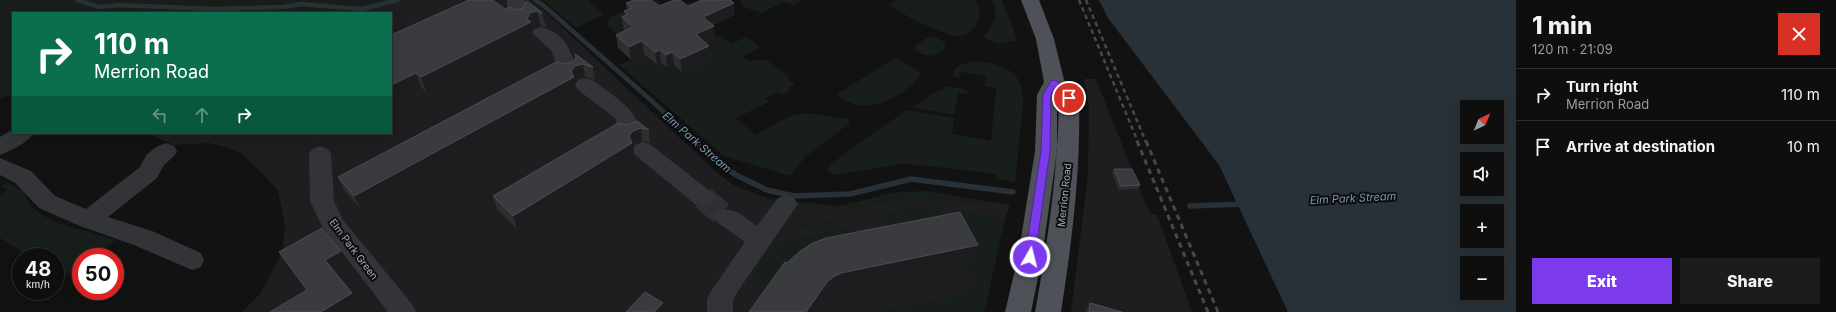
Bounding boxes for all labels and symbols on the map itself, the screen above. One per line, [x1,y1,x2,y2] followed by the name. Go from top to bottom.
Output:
[1052,81,1086,115] pin
[1460,100,1504,144] north arrow
[660,108,735,176] water label: Elm Park Stream
[1055,163,1073,227] street label: Merrion Road
[1309,189,1397,207] water label: Elm Park Stream
[327,216,381,282] street label: Elm Park Green
[1009,236,1051,278] position arrow
[72,248,124,300] speed limit sign: 50

